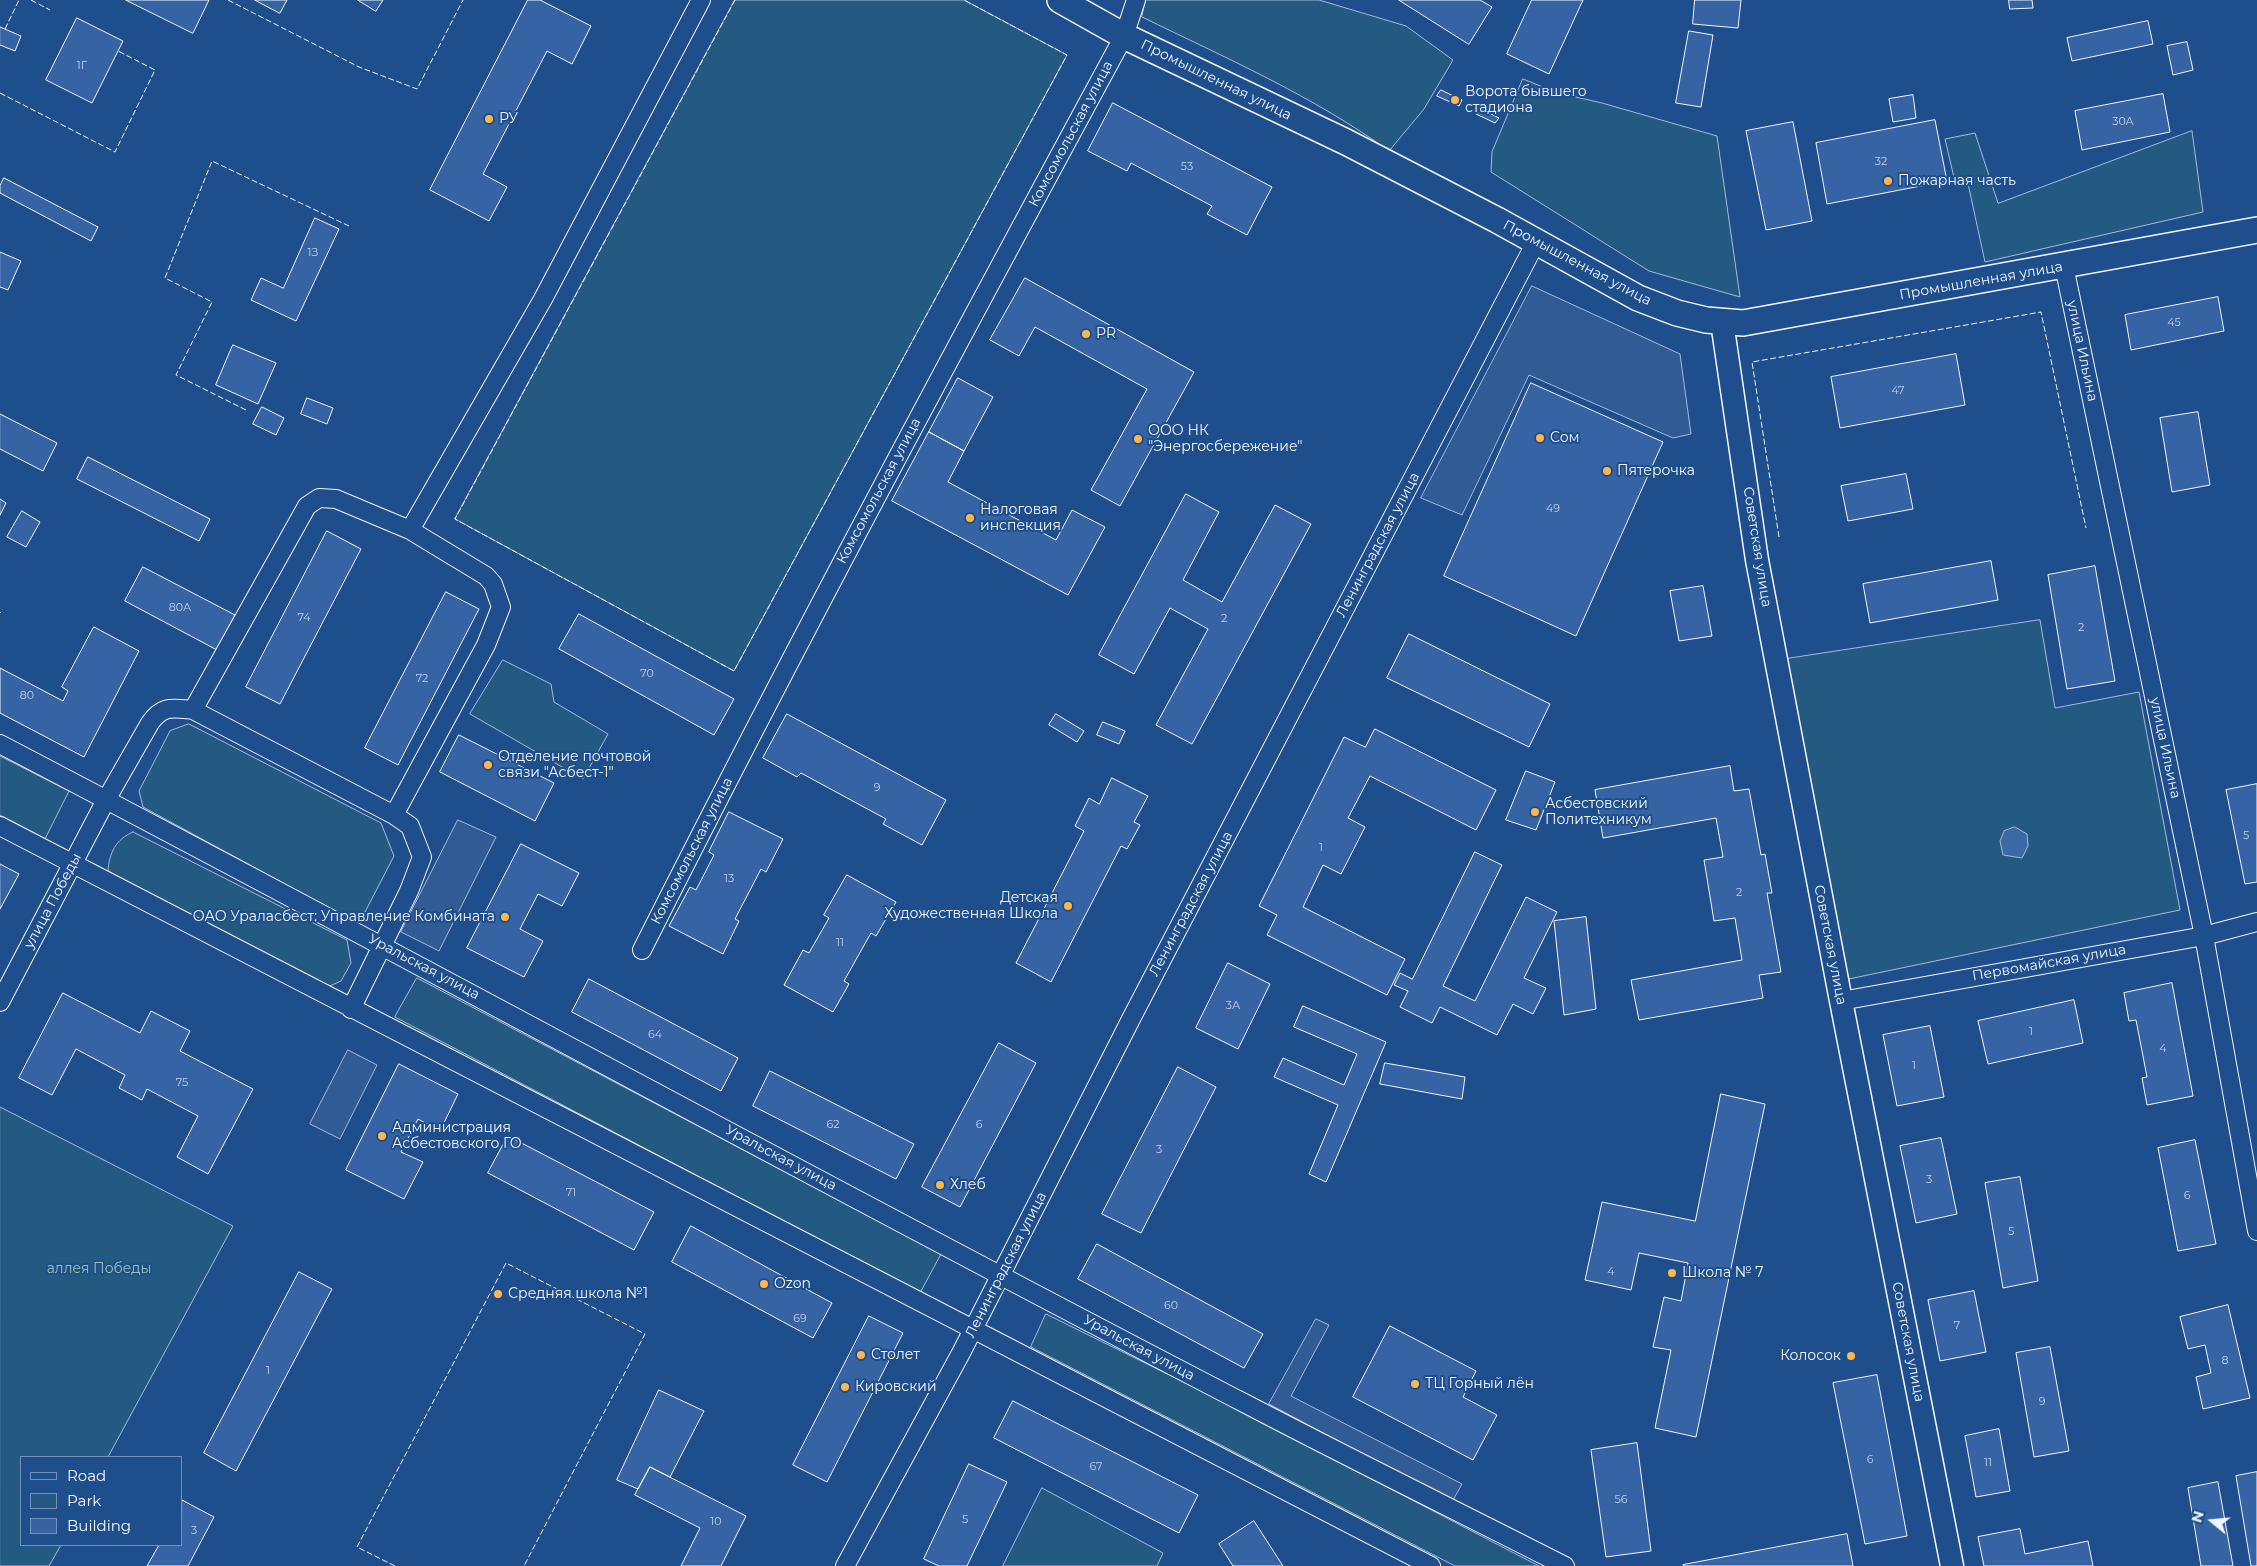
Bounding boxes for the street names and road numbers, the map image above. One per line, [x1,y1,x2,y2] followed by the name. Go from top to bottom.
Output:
[1138,36,1294,124] street label: Промышленная улица
[1025,58,1117,210] street label: Комсомольская улица
[1500,217,1654,309] street label: Промышленная улица
[1898,258,2064,304] street label: Промышленная улица
[2063,299,2101,403] street label: улица Ильина
[833,415,925,567] street label: Комсомольская улица
[1333,470,1423,620] street label: Ленинградская улица
[1739,486,1775,608] street label: Советская улица
[2146,696,2184,800] street label: улица Ильина
[648,775,736,927] street label: Комсомольская улица
[1146,829,1236,979] street label: Ленинградская улица
[21,850,85,952] street label: улица Победы
[1810,884,1850,1006] street label: Советская улица
[366,931,482,1003] street label: Уральская улица
[1971,941,2127,985] street label: Первомайская улица
[723,1122,839,1194] street label: Уральская улица
[962,1189,1050,1341] street label: Ленинградская улица
[1888,1281,1928,1403] street label: Советская улица
[1081,1312,1197,1384] street label: Уральская улица

